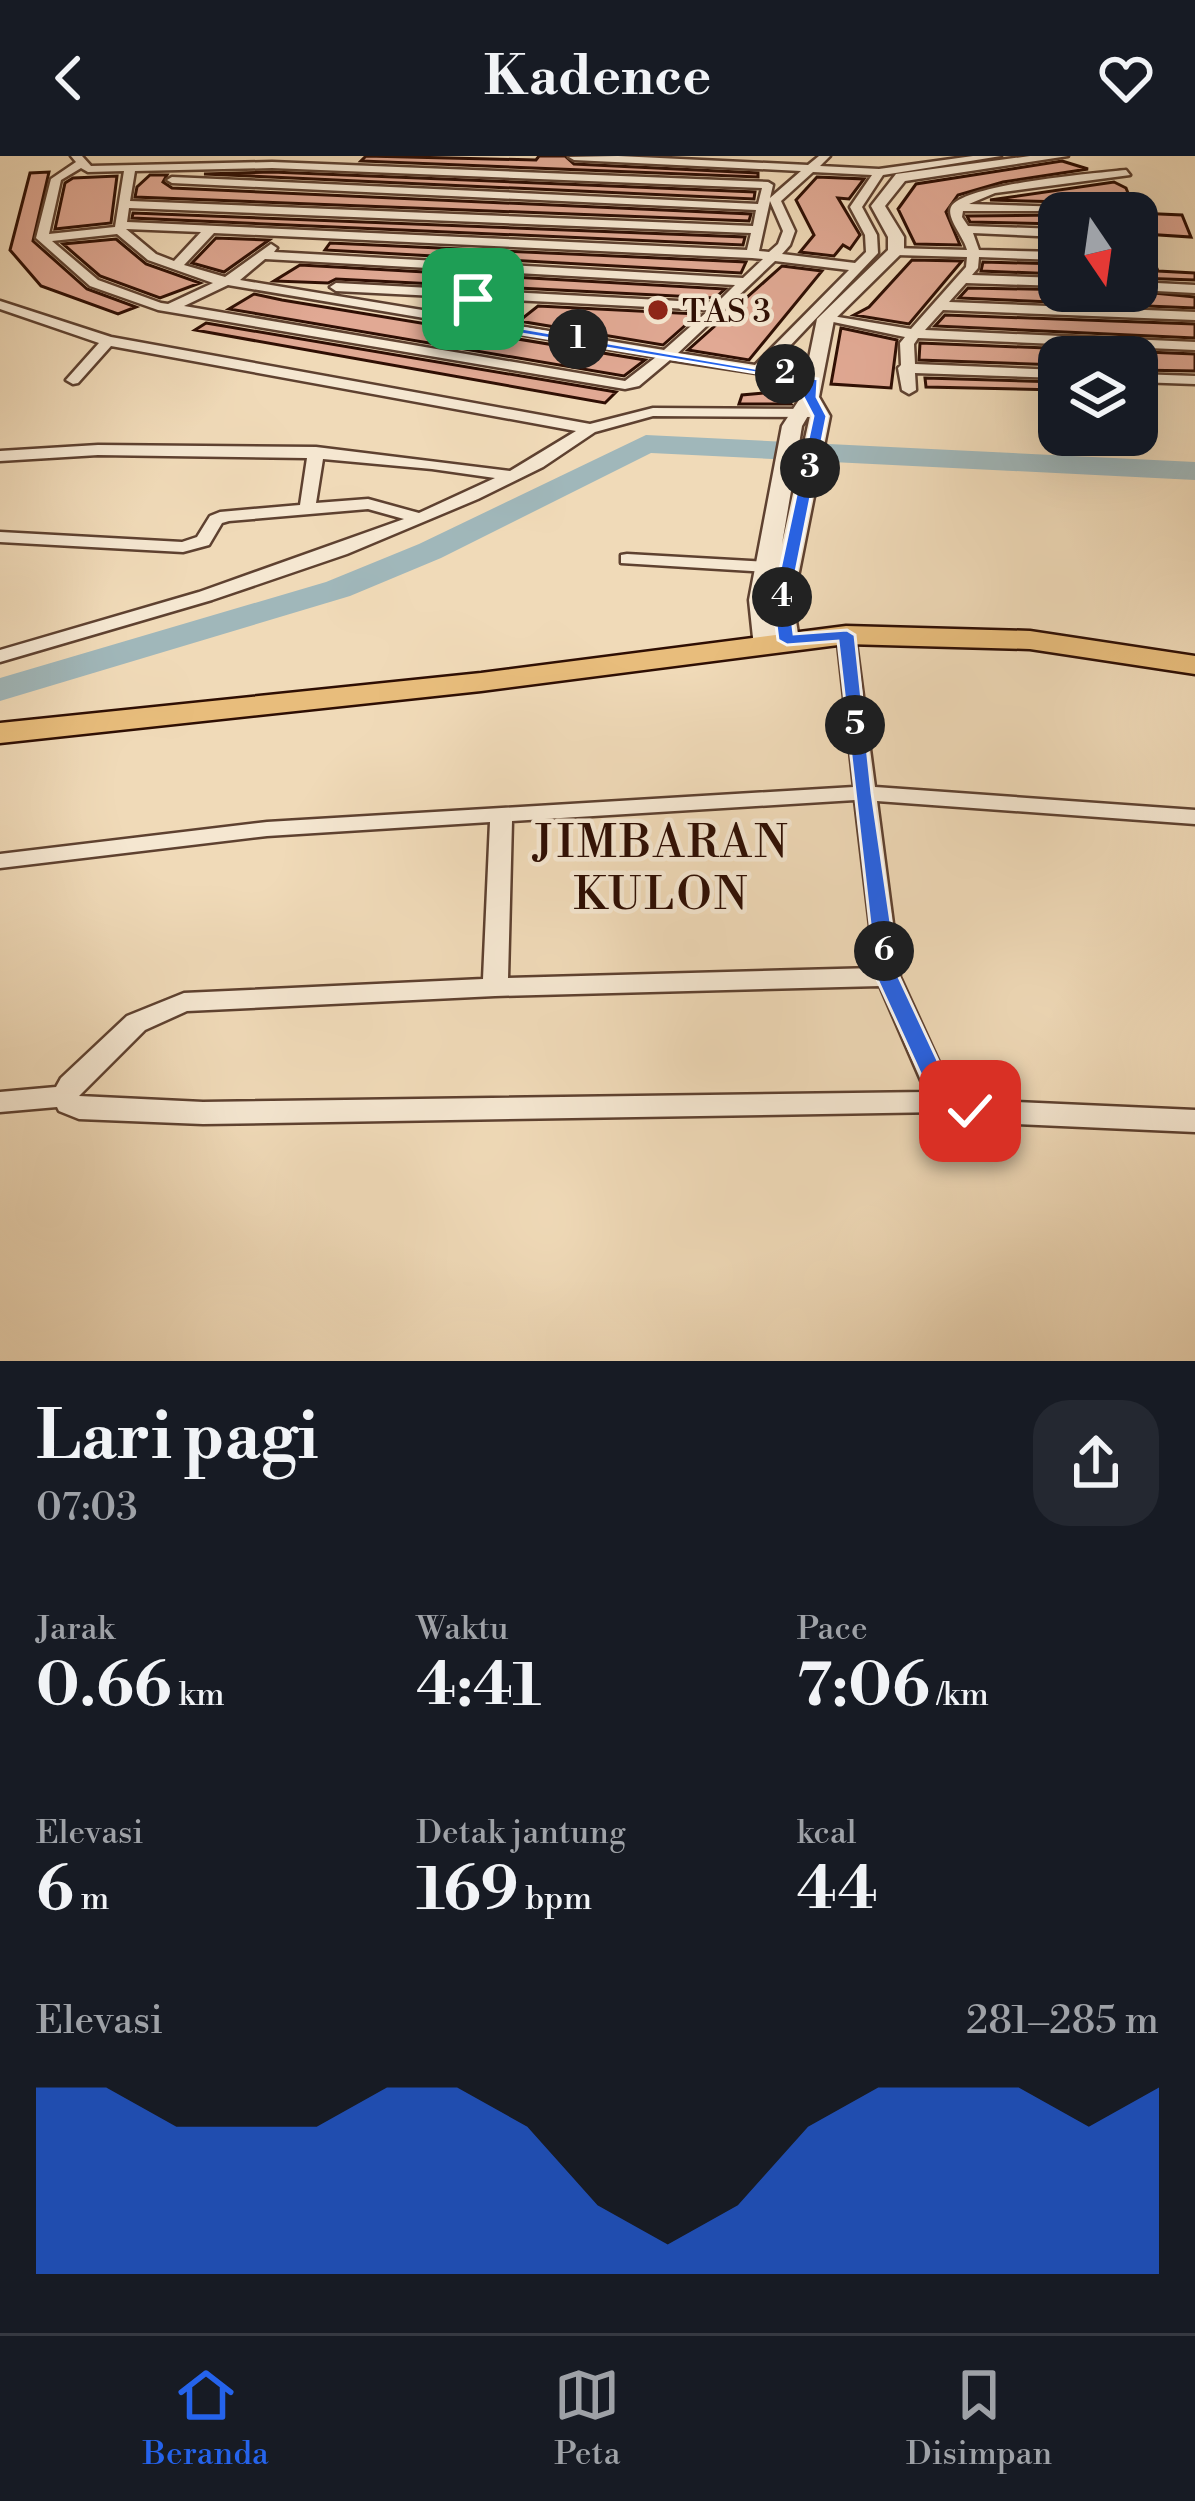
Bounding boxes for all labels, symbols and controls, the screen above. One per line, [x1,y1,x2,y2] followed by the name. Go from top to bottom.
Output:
[484,44,711,112] text: Kadence
[36,45,102,111] icon: back
[1093,45,1159,111] icon: heart
[1038,192,1158,312] north arrow
[1038,192,1158,456] map controls
[422,248,524,350] pin
[440,266,506,332] icon: arrive
[682,292,771,333] place label: TAS 3
[645,297,671,323] marker: TAS 3
[548,309,608,369] pin: 1
[570,318,586,359] text: 1
[1038,336,1158,456] button: layers
[755,344,815,404] pin: 2
[775,353,795,394] text: 2
[780,438,840,498] pin: 3
[800,447,820,488] text: 3
[752,567,812,627] pin: 4
[771,576,793,617] text: 4
[825,695,885,755] pin: 5
[845,704,865,745] text: 5
[531,815,791,924] district label: JIMBARAN KULON
[854,921,914,981] pin: 6
[874,930,894,971] text: 6
[919,1060,1021,1162] pin
[937,1078,1003,1144] icon: check
[36,1397,319,1480] text: Lari pagi
[1033,1400,1159,1526] button: share
[36,1484,138,1533] text: 07:03
[36,1609,115,1650] text: Jarak
[416,1609,509,1650] text: Waktu
[797,1609,868,1650] text: Pace
[36,1650,172,1725] text: 0.66
[416,1650,541,1725] text: 4:41
[797,1650,930,1725] text: 7:06
[172,1675,225,1716] text: km
[930,1675,989,1716] text: /km
[36,1813,143,1854] text: Elevasi
[416,1813,626,1854] text: Detak jantung
[797,1813,857,1854] text: kcal
[36,1854,74,1929] text: 6
[416,1854,519,1929] text: 169
[797,1854,878,1929] text: 44
[74,1879,110,1920] text: m
[519,1879,592,1920] text: bpm
[36,1997,163,2046] text: Elevasi
[966,1997,1159,2046] text: 281–285 m
[143,2362,269,2475] tab: Beranda
[554,2362,620,2475] tab: Peta
[906,2362,1052,2475] tab: Disimpan

